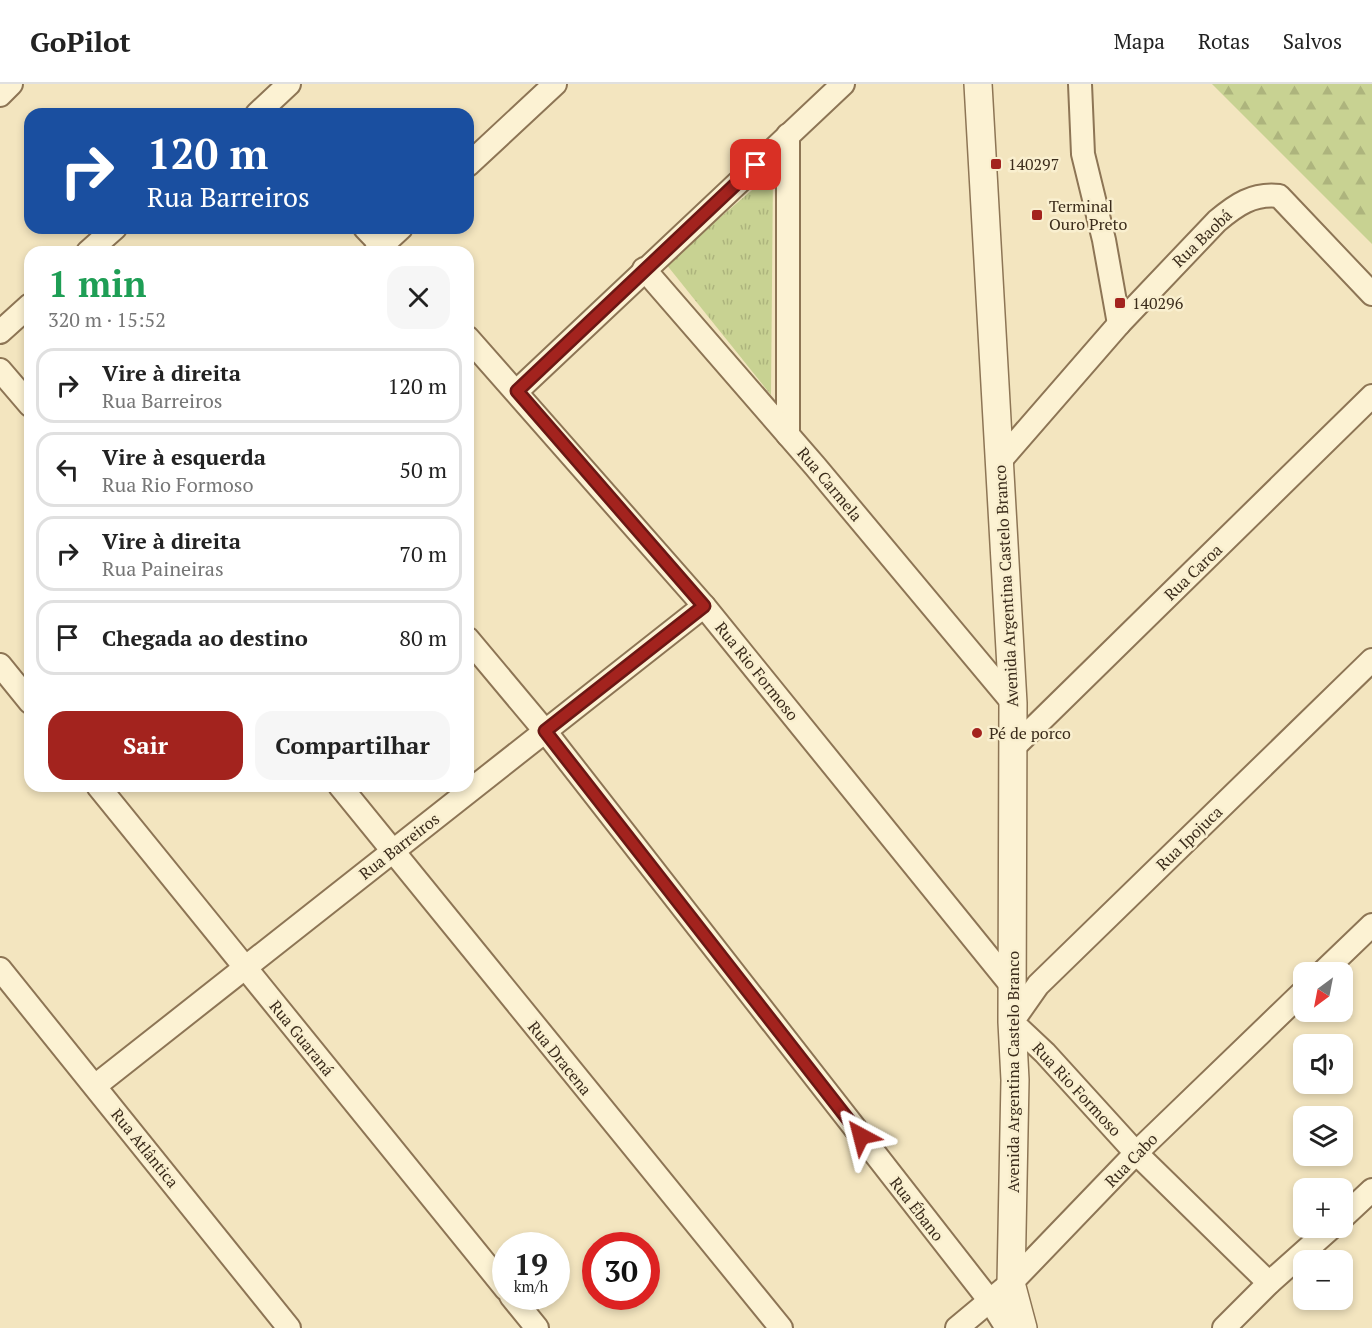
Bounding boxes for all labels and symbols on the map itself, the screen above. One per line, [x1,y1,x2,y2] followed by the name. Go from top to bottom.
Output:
[730,139,781,190] pin
[1008,153,1059,175] place label: 140297
[989,157,1003,171] marker: 140297
[1049,195,1128,235] place label: Terminal Ouro Preto
[1167,204,1237,272] street label: Rua Baobá
[1030,208,1044,222] marker: Terminal Ouro Preto
[1132,292,1184,314] place label: 140296
[1113,296,1127,310] marker: 140296
[792,442,868,526] street label: Rua Carmela
[989,464,1023,708] street label: Avenida Argentina Castelo Branco
[1159,539,1227,605] street label: Rua Caroa
[710,617,804,725] street label: Rua Rio Formoso
[989,722,1071,744] place label: Pé de porco
[970,726,984,740] marker: Pé de porco
[1151,801,1227,875] street label: Rua Ipojuca
[354,808,444,884] street label: Rua Barreiros
[1002,951,1024,1193] street label: Avenida Argentina Castelo Branco
[1293,962,1353,1022] north arrow
[265,996,339,1080] street label: Rua Guaraná
[523,1016,597,1100] street label: Rua Dracena
[1028,1037,1126,1141] street label: Rua Rio Formoso
[106,1104,184,1192] street label: Rua Atlântica
[829,1104,893,1168] position arrow
[1100,1128,1162,1192] street label: Rua Cabo
[885,1172,949,1246] street label: Rua Ébano
[582,1232,660,1310] speed limit sign: 30

